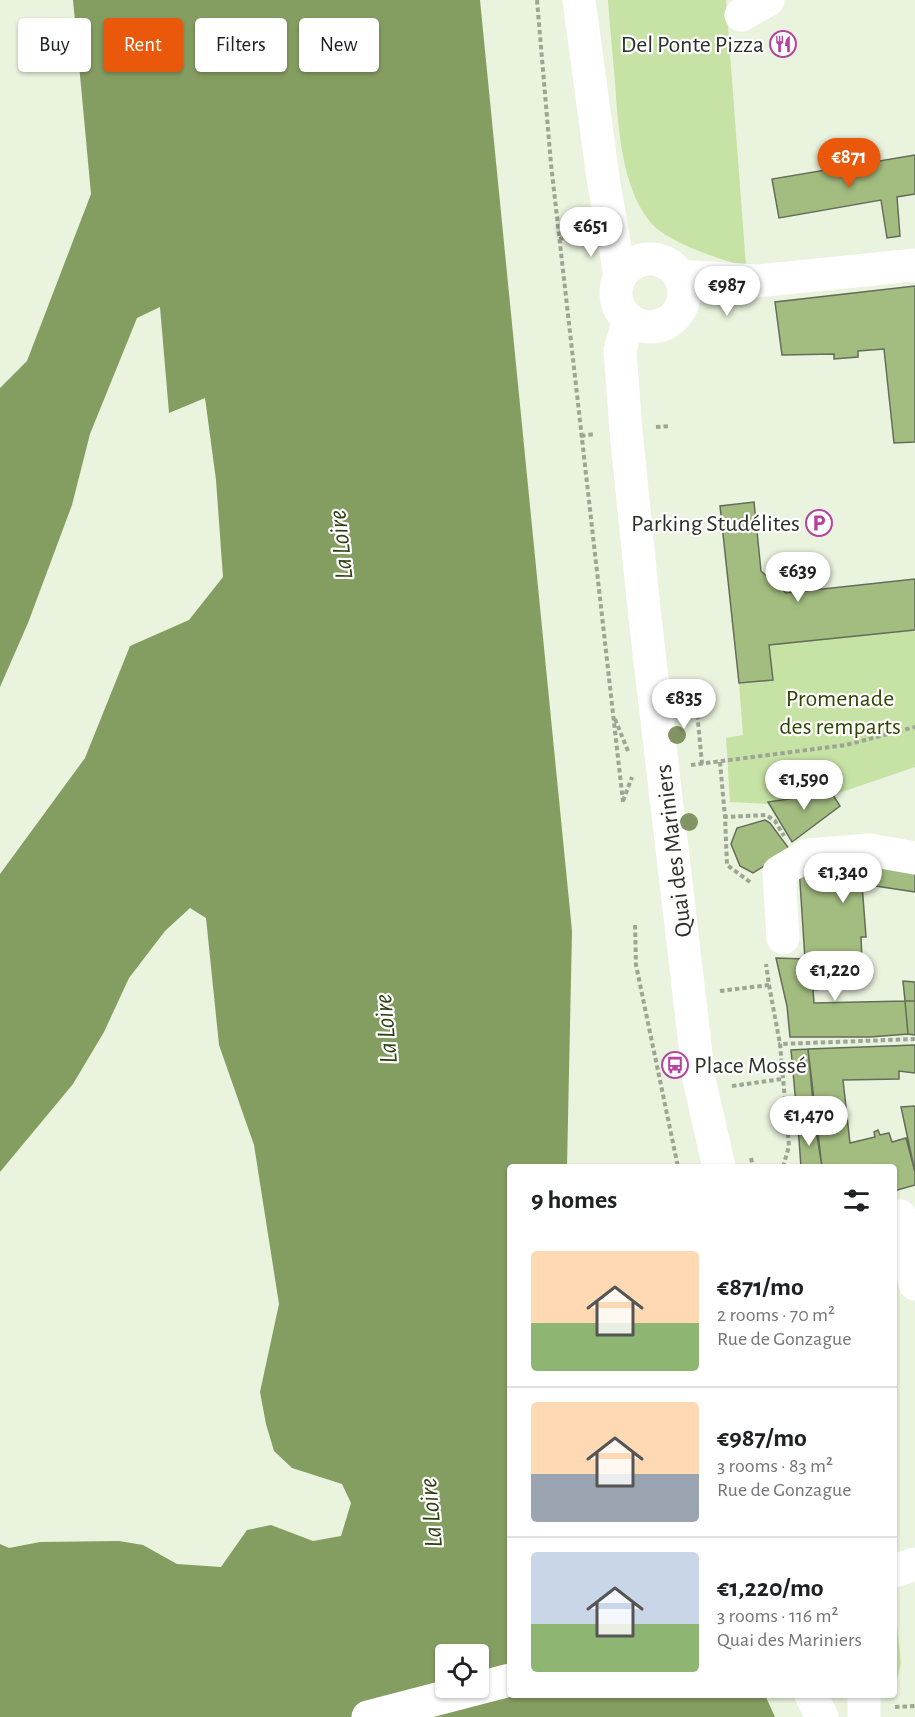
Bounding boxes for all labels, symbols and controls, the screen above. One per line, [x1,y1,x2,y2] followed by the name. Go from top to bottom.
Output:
[18,18,91,72] chip: Buy
[103,18,183,72] chip: Rent
[195,18,287,72] chip: Filters
[299,18,379,72] chip: New
[768,29,798,59] restaurant icon: Del Ponte Pizza
[621,33,764,57] place label: Del Ponte Pizza
[813,138,885,189] pin: €871
[831,147,867,167] text: €871
[555,207,627,258] pin: €651
[574,216,608,236] text: €651
[691,266,763,317] pin: €987
[708,275,746,295] text: €987
[804,508,834,538] parking icon: Parking Studélites
[324,509,358,581] water label: La Loire
[631,512,800,536] place label: Parking Studélites
[762,552,834,603] pin: €639
[779,561,817,581] text: €639
[648,679,720,730] pin: €835
[779,687,901,739] park label: Promenade des remparts
[666,688,702,708] text: €835
[755,760,853,811] pin: €1,590
[651,763,696,939] street label: Quai des Mariniers
[779,769,829,789] text: €1,590
[794,853,892,904] pin: €1,340
[818,862,868,882] text: €1,340
[786,951,884,1002] pin: €1,220
[810,960,860,980] text: €1,220
[370,993,402,1065] water label: La Loire
[660,1050,690,1080] bus stop icon: Place Mossé
[694,1054,807,1078] place label: Place Mossé
[760,1096,858,1147] pin: €1,470
[784,1105,834,1125] text: €1,470
[840,1184,873,1217] icon: filters
[531,1187,617,1213] text: 9 homes
[717,1274,804,1300] text: €871/mo
[579,1275,651,1347] icon: home
[717,1305,835,1325] text: 2 rooms · 70 m²
[717,1329,851,1349] text: Rue de Gonzague
[717,1425,807,1451] text: €987/mo
[579,1426,651,1498] icon: home
[717,1456,833,1476] text: 3 rooms · 83 m²
[415,1477,447,1549] water label: La Loire
[717,1480,851,1500] text: Rue de Gonzague
[717,1575,824,1601] text: €1,220/mo
[579,1576,651,1648] icon: home
[717,1606,838,1626] text: 3 rooms · 116 m²
[717,1630,862,1650] text: Quai des Mariniers
[435,1644,489,1698] map controls
[435,1644,489,1698] button: locate

